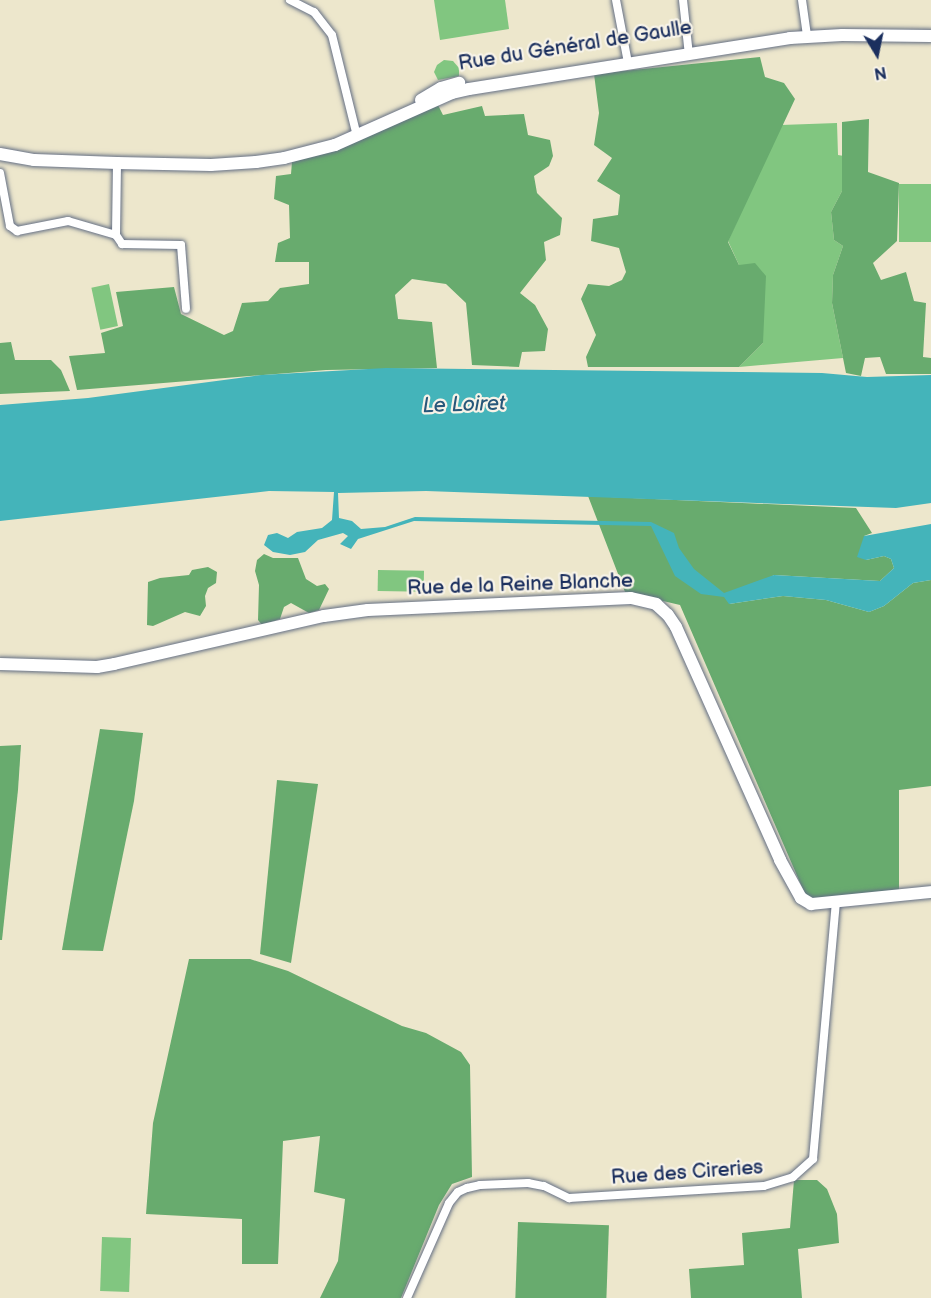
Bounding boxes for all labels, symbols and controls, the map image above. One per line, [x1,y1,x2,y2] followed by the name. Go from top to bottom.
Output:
[457,16,693,76] street label: Rue du Général de Gaulle
[847,24,907,84] north arrow
[873,62,888,83] text: N
[422,391,506,419] water label: Le Loiret
[407,569,633,601] street label: Rue de la Reine Blanche
[610,1156,764,1190] street label: Rue des Cireries

